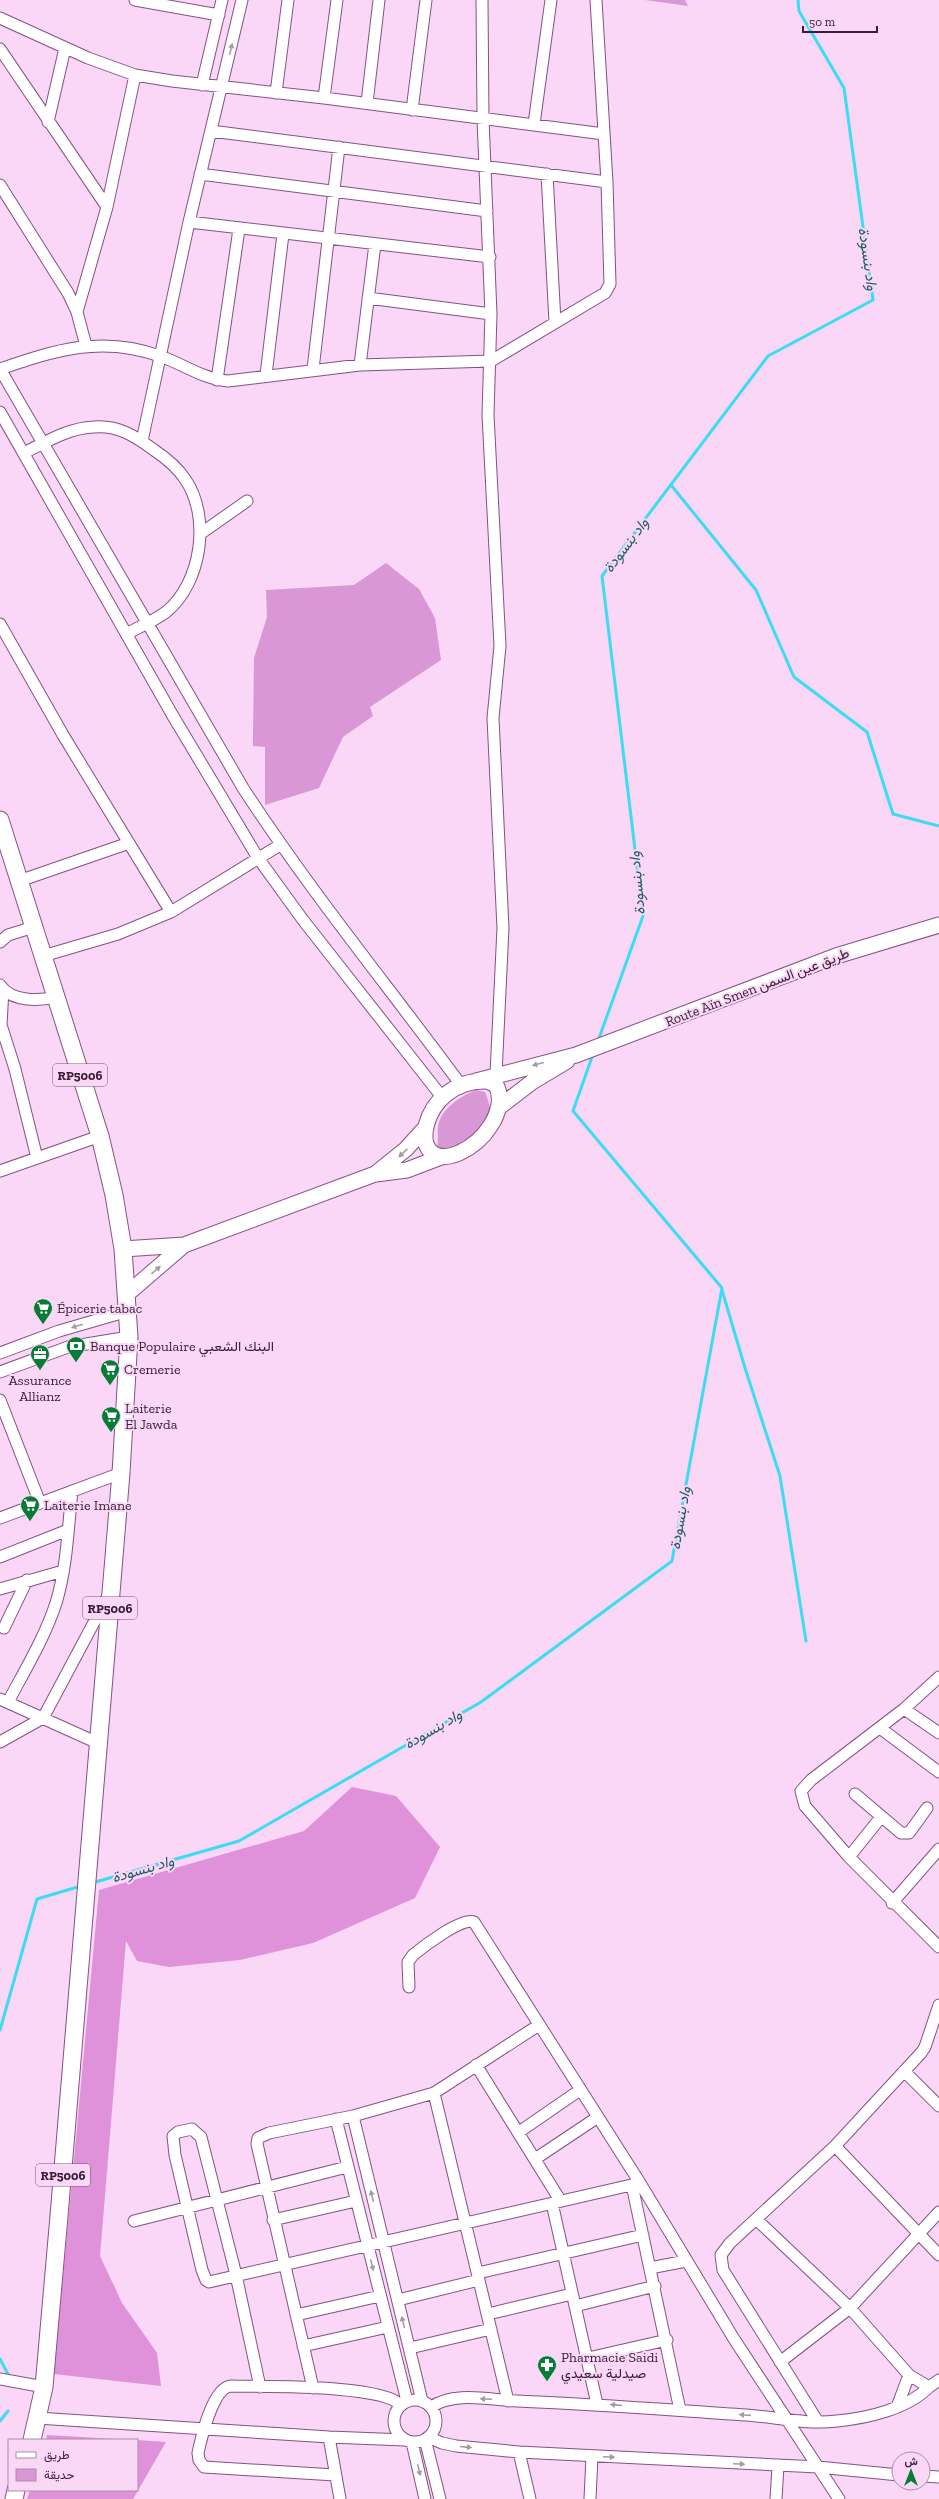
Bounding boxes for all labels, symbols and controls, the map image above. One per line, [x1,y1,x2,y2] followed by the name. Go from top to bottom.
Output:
[803,8,877,34] scale bar
[809,15,836,29] text: 50 m
[229,42,235,55] one-way arrow
[855,226,881,292] water label: واد بنسودة
[600,514,653,576] water label: واد بنسودة
[625,850,649,915] water label: واد بنسودة
[663,944,852,1030] street label: Route Aïn Smen طريق عين السمن
[532,1061,544,1067] one-way arrow
[53,1064,107,1086] road number: RP5006
[397,1148,408,1157] one-way arrow
[150,1265,161,1274] one-way arrow
[32,1297,54,1325] supermarket icon: Épicerie tabac
[57,1300,142,1317] place label: Épicerie tabac
[71,1323,83,1329] one-way arrow
[65,1335,87,1363] bank icon: Banque Populaire البنك الشعبي
[90,1338,274,1358] place label: Banque Populaire البنك الشعبي
[29,1343,51,1371] office icon: Assurance Allianz
[99,1358,121,1386] supermarket icon: Cremerie
[124,1361,181,1378] place label: Cremerie
[9,1372,72,1405] place label: Assurance Allianz
[125,1400,178,1433] place label: Laiterie El Jawda
[100,1405,122,1433] supermarket icon: Laiterie El Jawda
[666,1485,694,1551] water label: واد بنسودة
[19,1494,41,1522] supermarket icon: Laiterie Imane
[44,1497,132,1514] place label: Laiterie Imane
[83,1597,137,1619] road number: RP5006
[401,1705,465,1753] water label: واد بنسودة
[110,1851,176,1886] water label: واد بنسودة
[36,2164,90,2186] road number: RP5006
[369,2190,375,2202] one-way arrow
[369,2260,375,2272] one-way arrow
[400,2316,406,2328] one-way arrow
[561,2349,658,2385] place label: Pharmacie Saidi صيدلية سعيدي
[536,2354,558,2382] pharmacy icon: Pharmacie Saidi صيدلية سعيدي
[480,2396,492,2403] one-way arrow
[610,2402,622,2409] one-way arrow
[739,2411,752,2418] one-way arrow
[8,2439,138,2491] legend
[460,2444,472,2451] one-way arrow
[44,2448,70,2463] text: طريق
[891,2451,931,2491] north arrow
[603,2454,615,2461] one-way arrow
[904,2455,918,2468] text: ش
[733,2461,746,2467] one-way arrow
[416,2464,422,2477] one-way arrow
[44,2468,74,2482] text: حديقة

